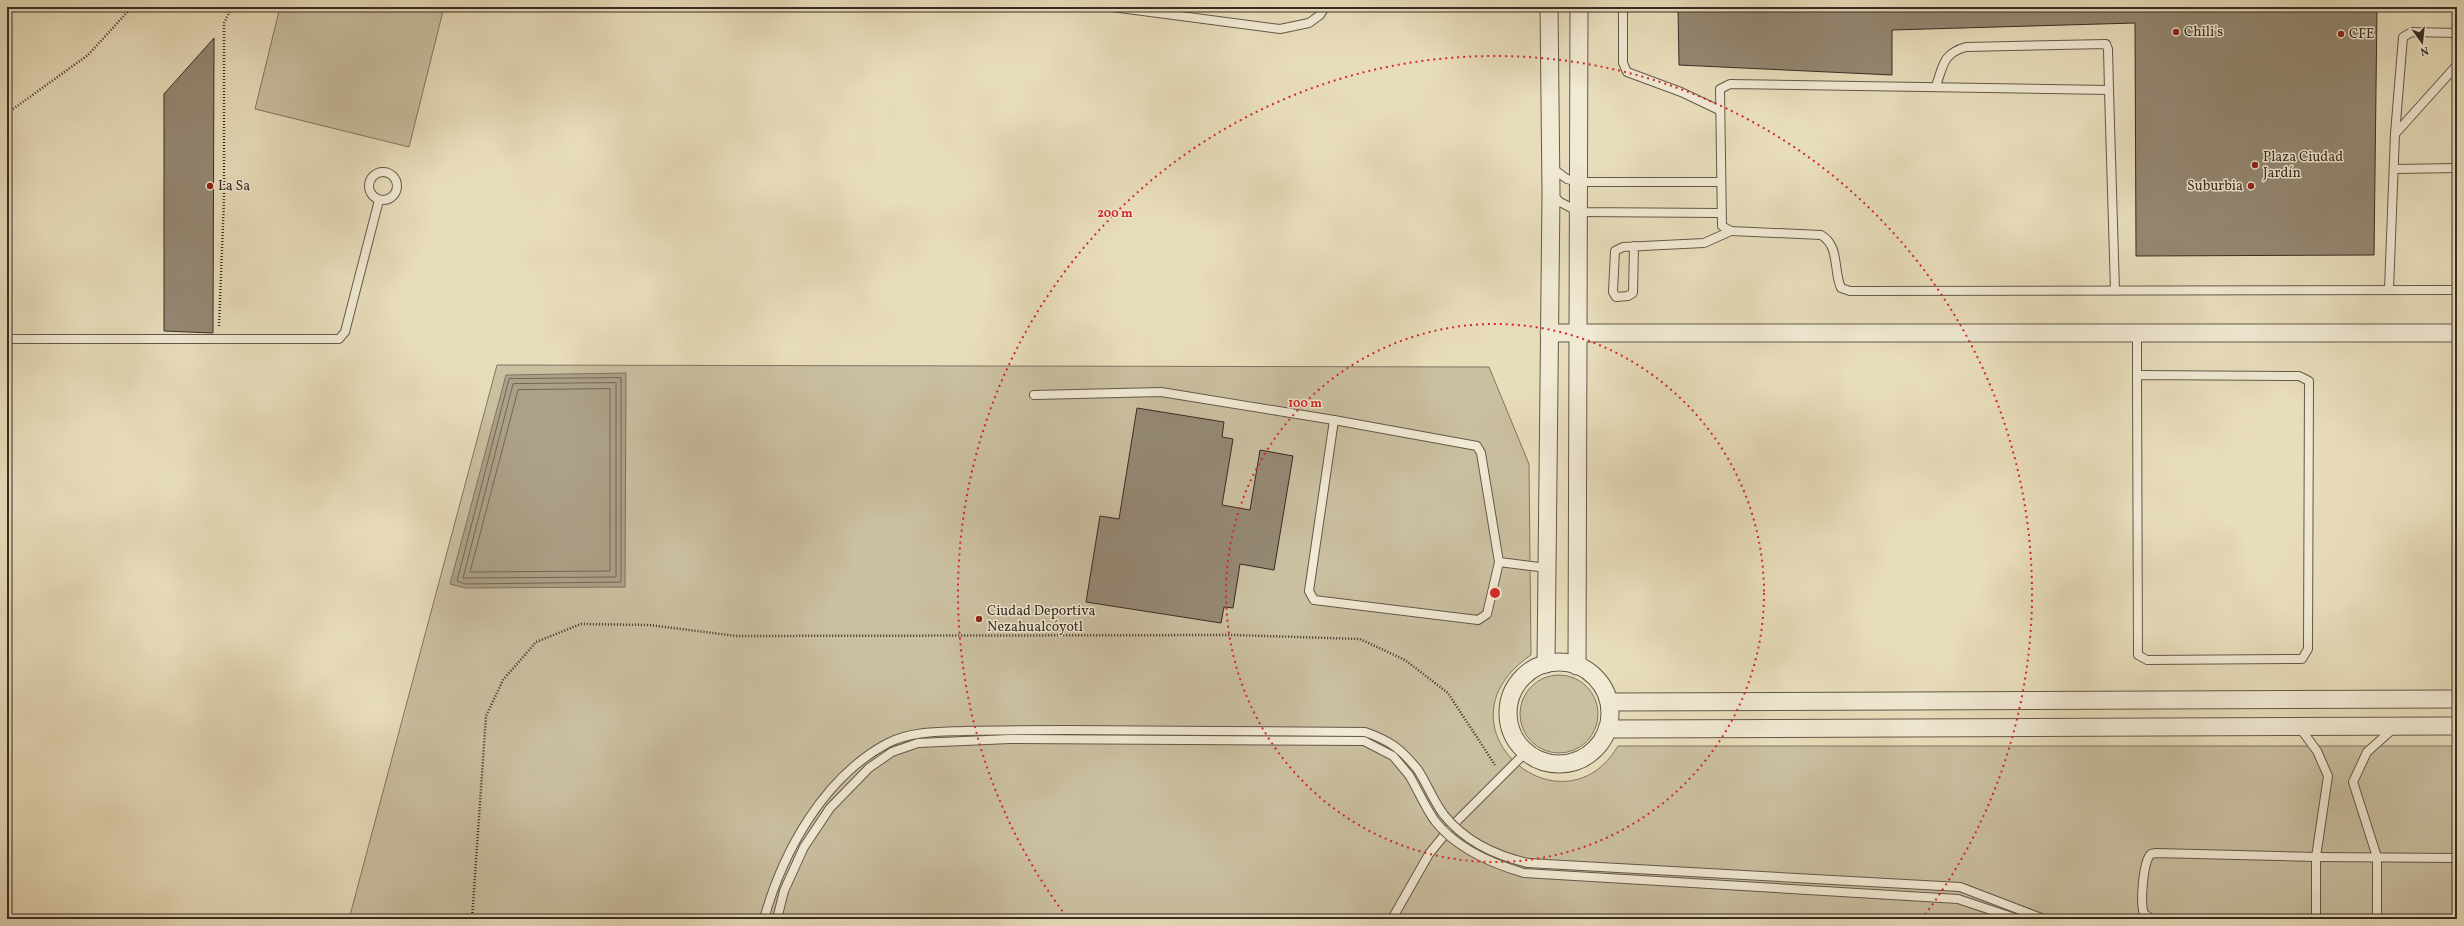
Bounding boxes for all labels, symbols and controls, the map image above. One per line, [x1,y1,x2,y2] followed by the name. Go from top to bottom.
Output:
[2402,22,2442,62] north arrow
[2184,23,2223,42] place label: Chili's
[2349,25,2374,44] place label: CFE
[2171,27,2181,37] marker: Chili's
[2336,29,2346,39] marker: CFE
[2418,42,2430,58] text: N
[2263,148,2343,183] place label: Plaza Ciudad Jardín
[2250,160,2260,170] marker: Plaza Ciudad Jardín
[218,177,250,196] place label: La Sa
[2187,177,2243,196] place label: Suburbia
[205,181,215,191] marker: La Sa
[2246,181,2256,191] marker: Suburbia
[1097,206,1133,222] text: 200 m
[1288,396,1322,412] text: 100 m
[1488,586,1502,600] centre of rings
[987,602,1096,637] place label: Ciudad Deportiva Nezahualcóyotl
[974,614,984,624] marker: Ciudad Deportiva Nezahualcóyotl

